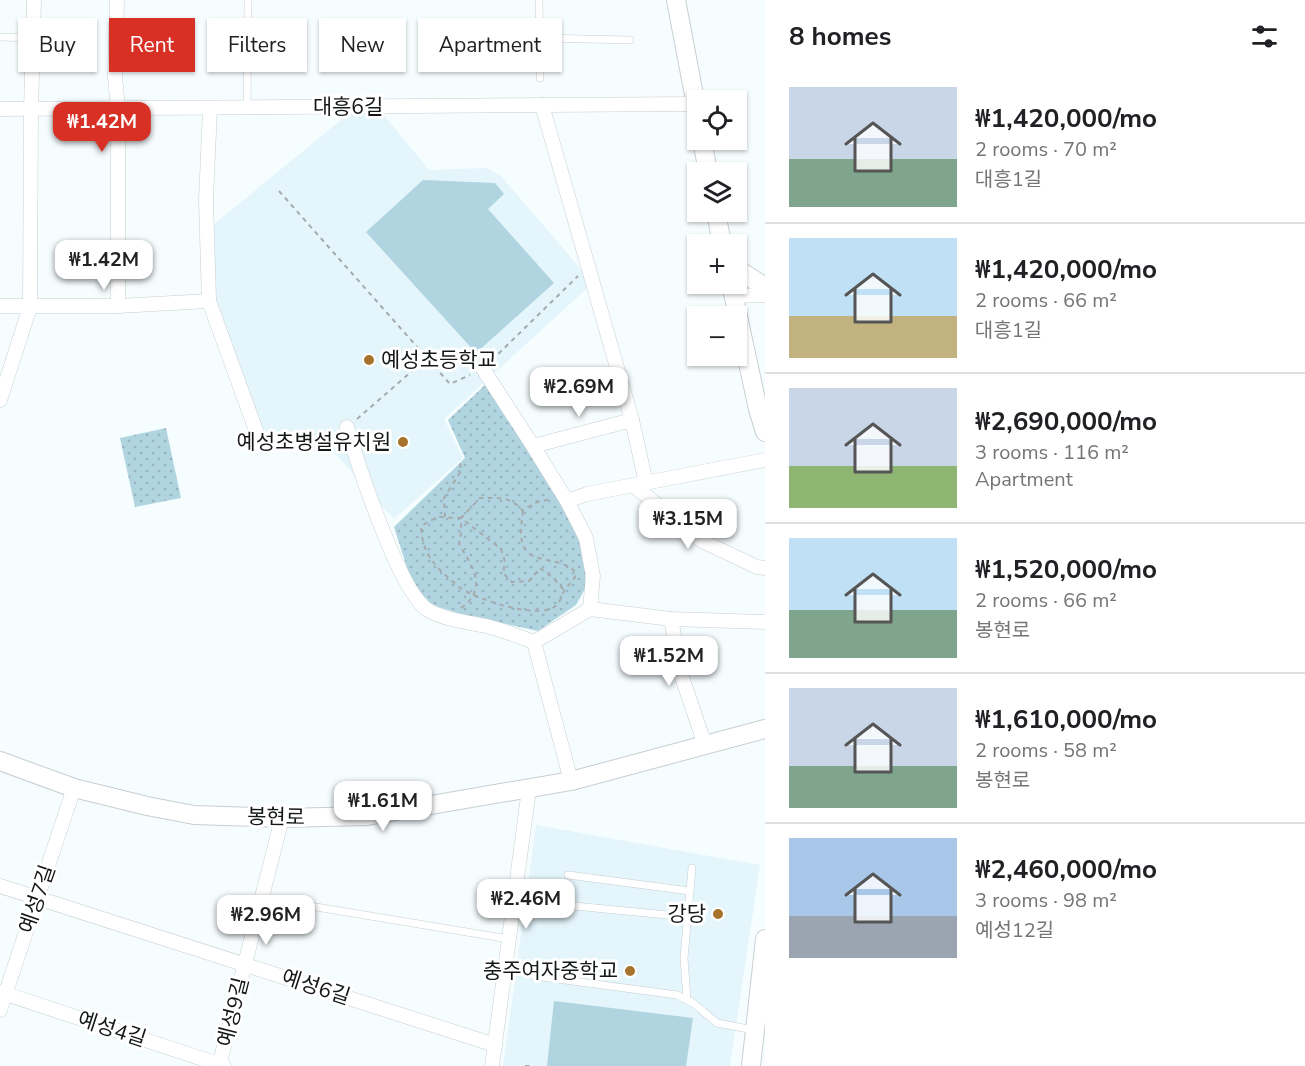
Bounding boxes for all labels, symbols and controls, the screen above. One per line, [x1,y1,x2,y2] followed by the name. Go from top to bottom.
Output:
[18,18,97,72] chip: Buy
[109,18,195,72] chip: Rent
[207,18,307,72] chip: Filters
[319,18,406,72] chip: New
[418,18,562,72] chip: Apartment
[789,19,891,54] text: 8 homes
[1248,20,1281,53] icon: filters
[687,90,747,366] map controls
[687,90,747,150] button: locate
[313,93,383,121] street label: 대흥6길
[975,101,1157,136] text: ₩1,420,000/mo
[53,102,151,153] pin: ₩1.42M
[67,108,137,135] text: ₩1.42M
[837,111,909,183] icon: home
[975,136,1117,163] text: 2 rooms · 70 m²
[687,162,747,222] button: layers
[975,166,1042,193] text: 대흥1길
[687,234,747,294] button: +
[55,240,153,291] pin: ₩1.42M
[69,246,139,273] text: ₩1.42M
[975,252,1157,287] text: ₩1,420,000/mo
[837,262,909,334] icon: home
[975,287,1117,314] text: 2 rooms · 66 m²
[687,306,747,366] button: −
[975,317,1042,344] text: 대흥1길
[381,346,497,374] place label: 예성초등학교
[362,353,376,367] marker: 예성초등학교
[530,367,628,418] pin: ₩2.69M
[544,373,614,400] text: ₩2.69M
[975,404,1157,439] text: ₩2,690,000/mo
[837,412,909,484] icon: home
[236,428,391,456] place label: 예성초병설유치원
[396,435,410,449] marker: 예성초병설유치원
[975,439,1129,466] text: 3 rooms · 116 m²
[975,466,1073,493] text: Apartment
[639,499,737,550] pin: ₩3.15M
[653,505,723,532] text: ₩3.15M
[975,552,1157,587] text: ₩1,520,000/mo
[837,562,909,634] icon: home
[975,587,1117,614] text: 2 rooms · 66 m²
[975,617,1030,644] text: 봉현로
[620,636,718,687] pin: ₩1.52M
[634,642,704,669] text: ₩1.52M
[975,702,1157,737] text: ₩1,610,000/mo
[837,712,909,784] icon: home
[975,737,1117,764] text: 2 rooms · 58 m²
[975,767,1030,794] text: 봉현로
[334,781,432,832] pin: ₩1.61M
[348,787,418,814] text: ₩1.61M
[247,802,305,832] street label: 봉현로
[975,852,1157,887] text: ₩2,460,000/mo
[12,861,62,937] street label: 예성7길
[837,862,909,934] icon: home
[477,879,575,930] pin: ₩2.46M
[491,885,561,912] text: ₩2.46M
[975,887,1117,914] text: 3 rooms · 98 m²
[217,895,315,946] pin: ₩2.96M
[667,900,706,928] place label: 강당
[231,901,301,928] text: ₩2.96M
[711,907,725,921] marker: 강당
[975,917,1054,944] text: 예성12길
[483,957,618,985] place label: 충주여자중학교
[278,963,354,1011] street label: 예성6길
[623,964,637,978] marker: 충주여자중학교
[211,974,255,1050] street label: 예성9길
[74,1005,150,1053] street label: 예성4길

